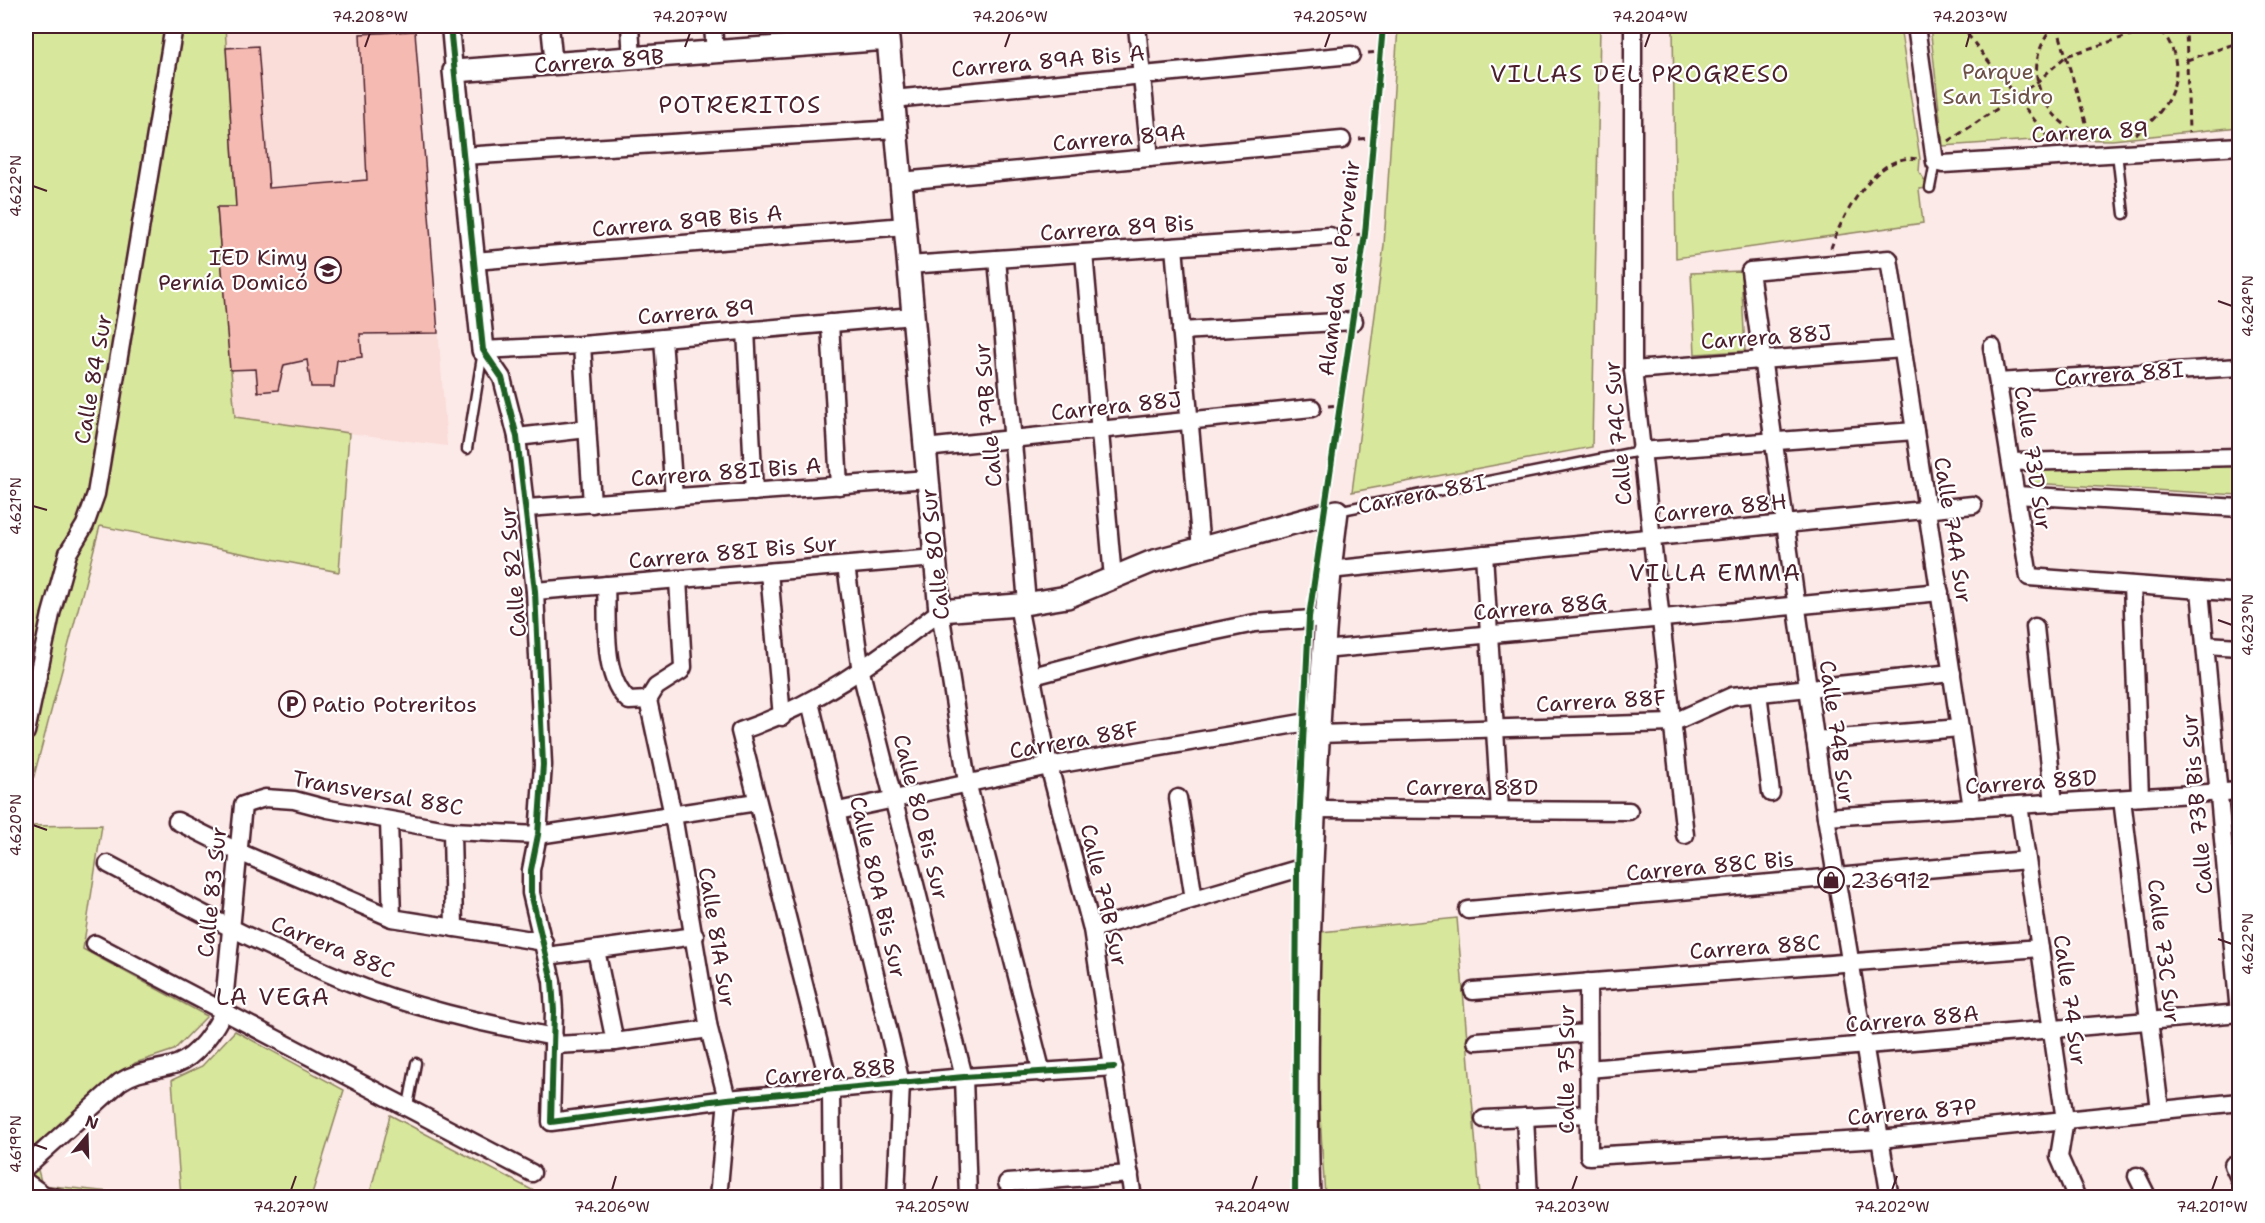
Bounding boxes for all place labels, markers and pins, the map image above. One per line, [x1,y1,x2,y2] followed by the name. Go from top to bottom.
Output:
[158,243,308,297] place label: IED Kimy Pernía Domicó
[313,255,343,285] school or university icon: IED Kimy Pernía Domicó
[277,689,307,719] parking icon: Patio Potreritos
[312,690,477,719] place label: Patio Potreritos
[1816,865,1846,895] shop icon: 236912
[1850,866,1931,895] place label: 236912

